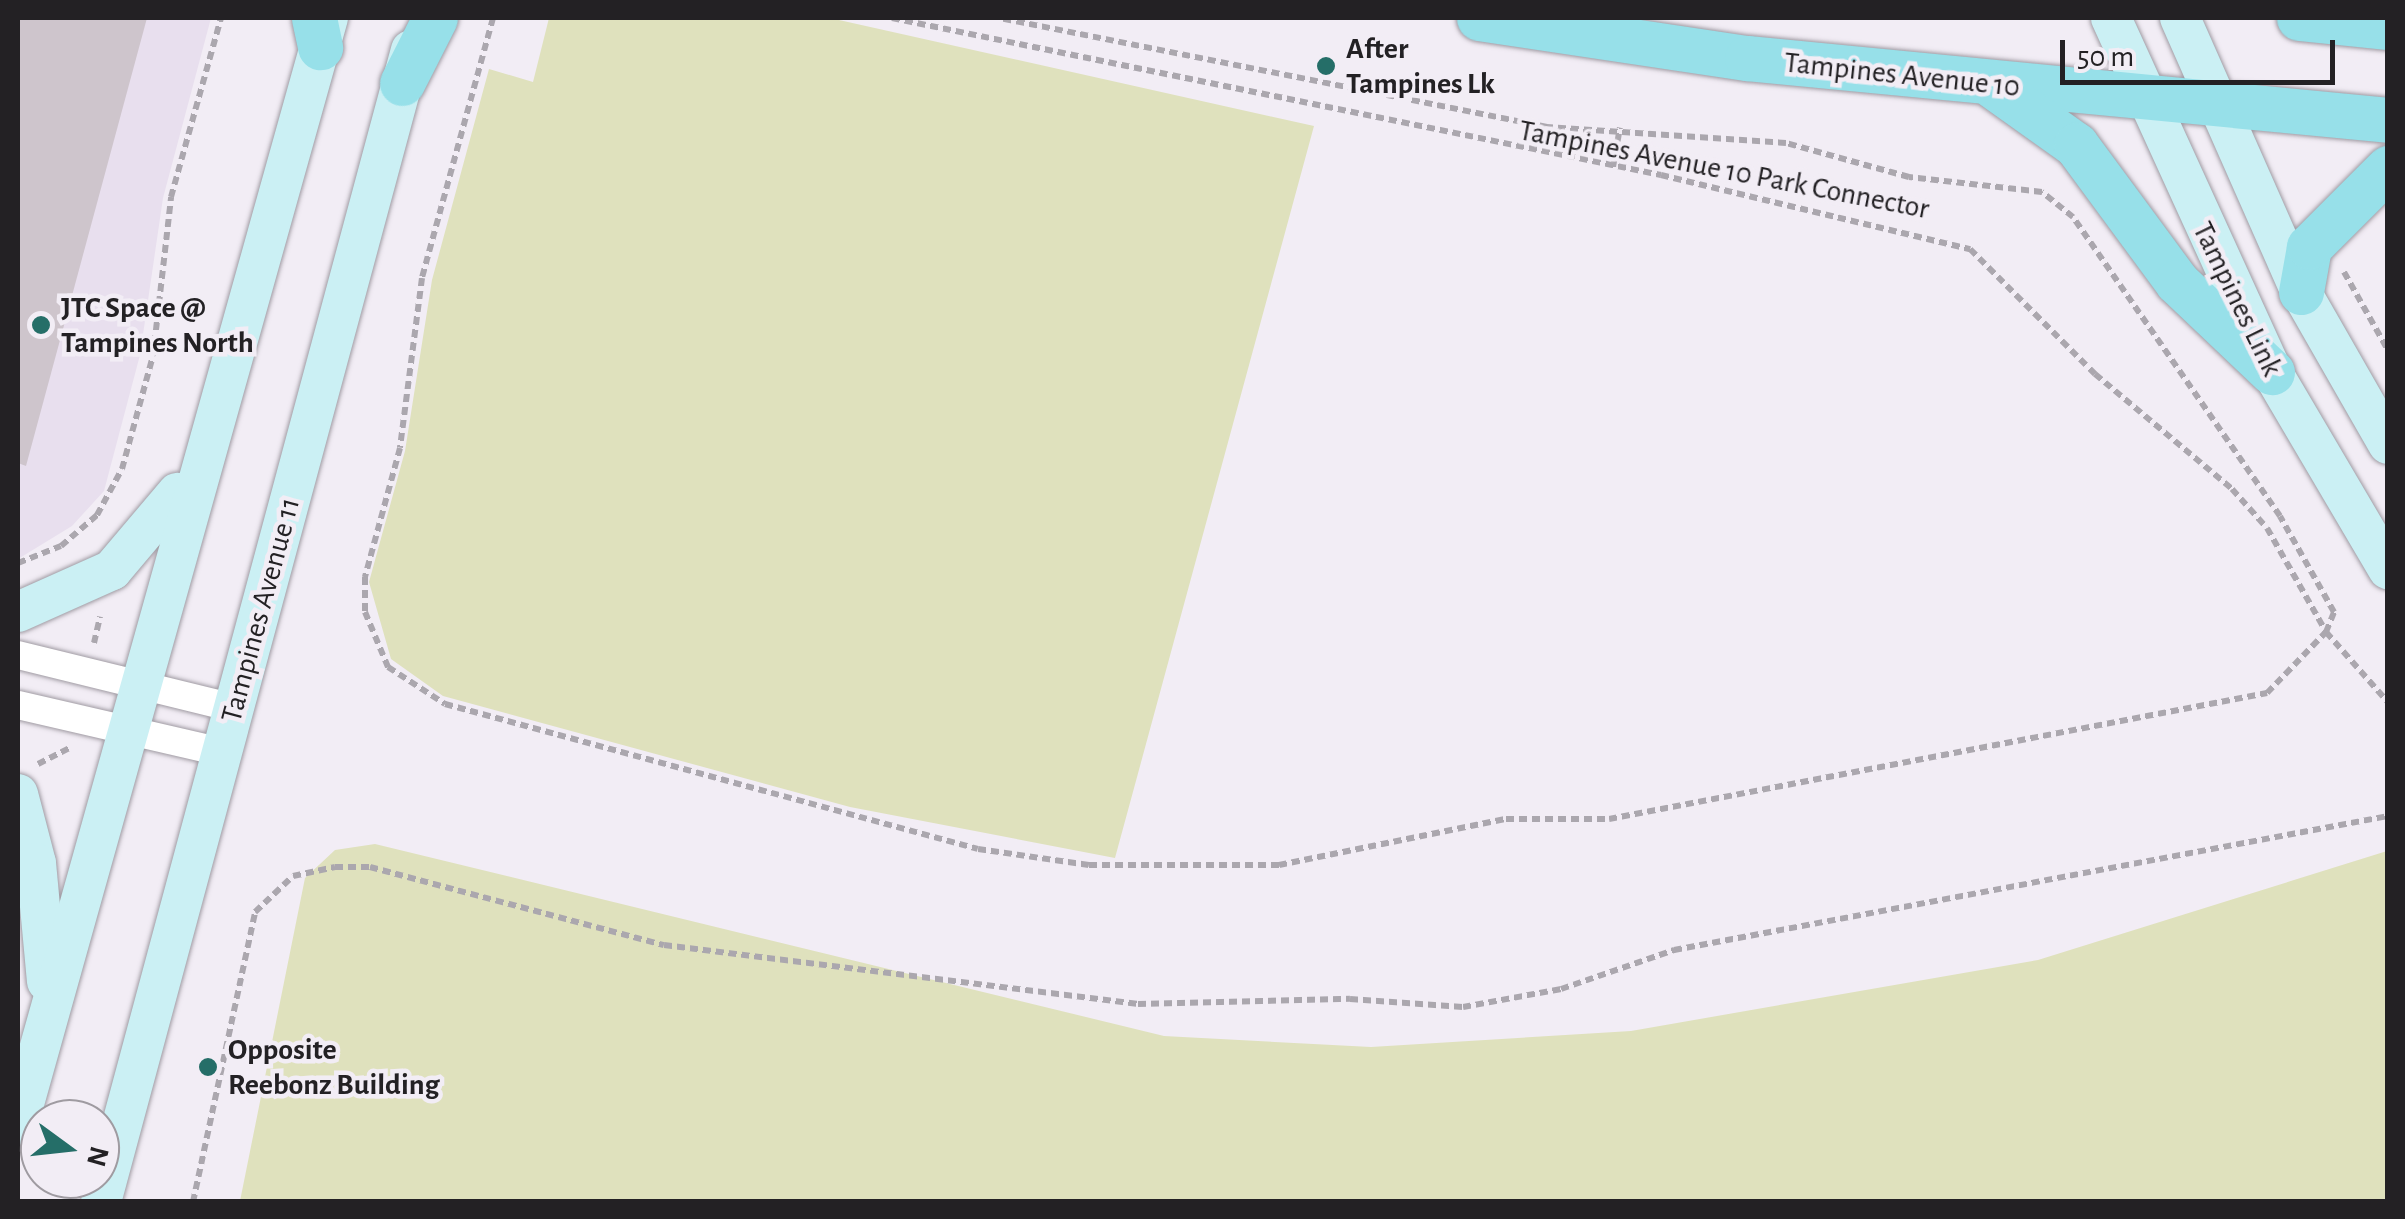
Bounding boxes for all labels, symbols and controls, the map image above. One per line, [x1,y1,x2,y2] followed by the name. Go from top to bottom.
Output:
[2065,20,2340,82] scale bar
[1346,31,1495,102] place label: After Tampines Lk
[2077,42,2134,72] text: 50 m
[1782,45,2022,105] street label: Tampines Avenue 10
[1315,55,1337,77] marker: After Tampines Lk
[1516,113,1932,227] street label: Tampines Avenue 10 Park Connector
[2184,216,2290,382] street label: Tampines Link
[61,290,254,360] place label: JTC Space @ Tampines North
[30,314,52,336] marker: JTC Space @ Tampines North
[214,494,308,726] street label: Tampines Avenue 11
[228,1032,440,1102] place label: Opposite Reebonz Building
[197,1056,219,1078] marker: Opposite Reebonz Building
[20,1099,120,1199] north arrow
[81,1143,113,1169] text: N

